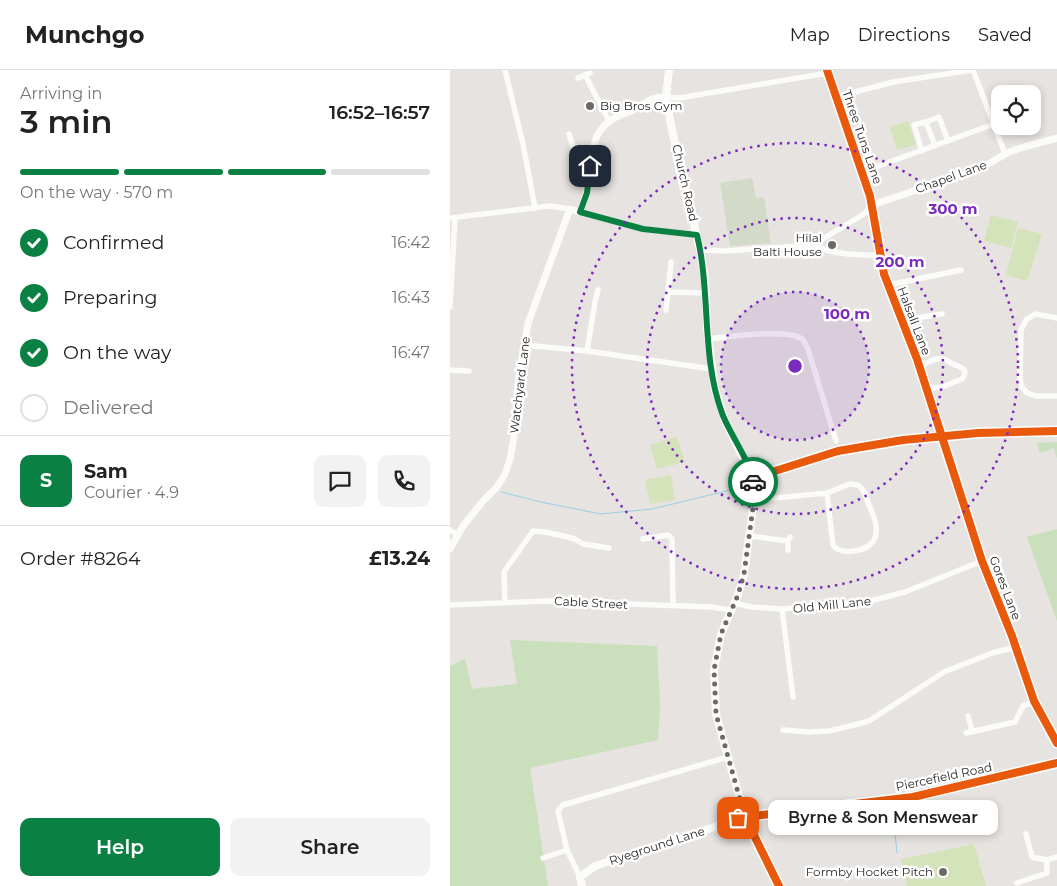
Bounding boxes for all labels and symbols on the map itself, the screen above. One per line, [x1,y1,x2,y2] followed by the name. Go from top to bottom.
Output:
[839,88,886,186] street label: Three Tuns Lane
[600,98,682,113] place label: Big Bros Gym
[584,100,596,112] marker: Big Bros Gym
[669,143,702,223] street label: Church Road
[569,145,611,187] pin
[913,157,989,196] street label: Chapel Lane
[927,199,978,218] text: 300 m
[753,230,822,259] place label: Hilal Balti House
[826,239,838,251] marker: Hilal Balti House
[875,252,925,271] text: 200 m
[895,284,934,357] street label: Halsall Lane
[824,304,870,323] text: 100 m
[506,336,533,434] street label: Watchyard Lane
[786,357,804,375] centre of rings
[728,457,778,507] courier
[986,554,1025,622] street label: Gores Lane
[554,593,628,612] street label: Cable Street
[792,593,872,616] street label: Old Mill Lane
[894,759,993,794] street label: Piercefield Road
[717,797,759,839] pin
[768,800,998,836] callout: Byrne & Son Menswear
[607,823,707,868] street label: Ryeground Lane
[806,864,933,879] place label: Formby Hocket Pitch
[937,866,949,878] marker: Formby Hocket Pitch

